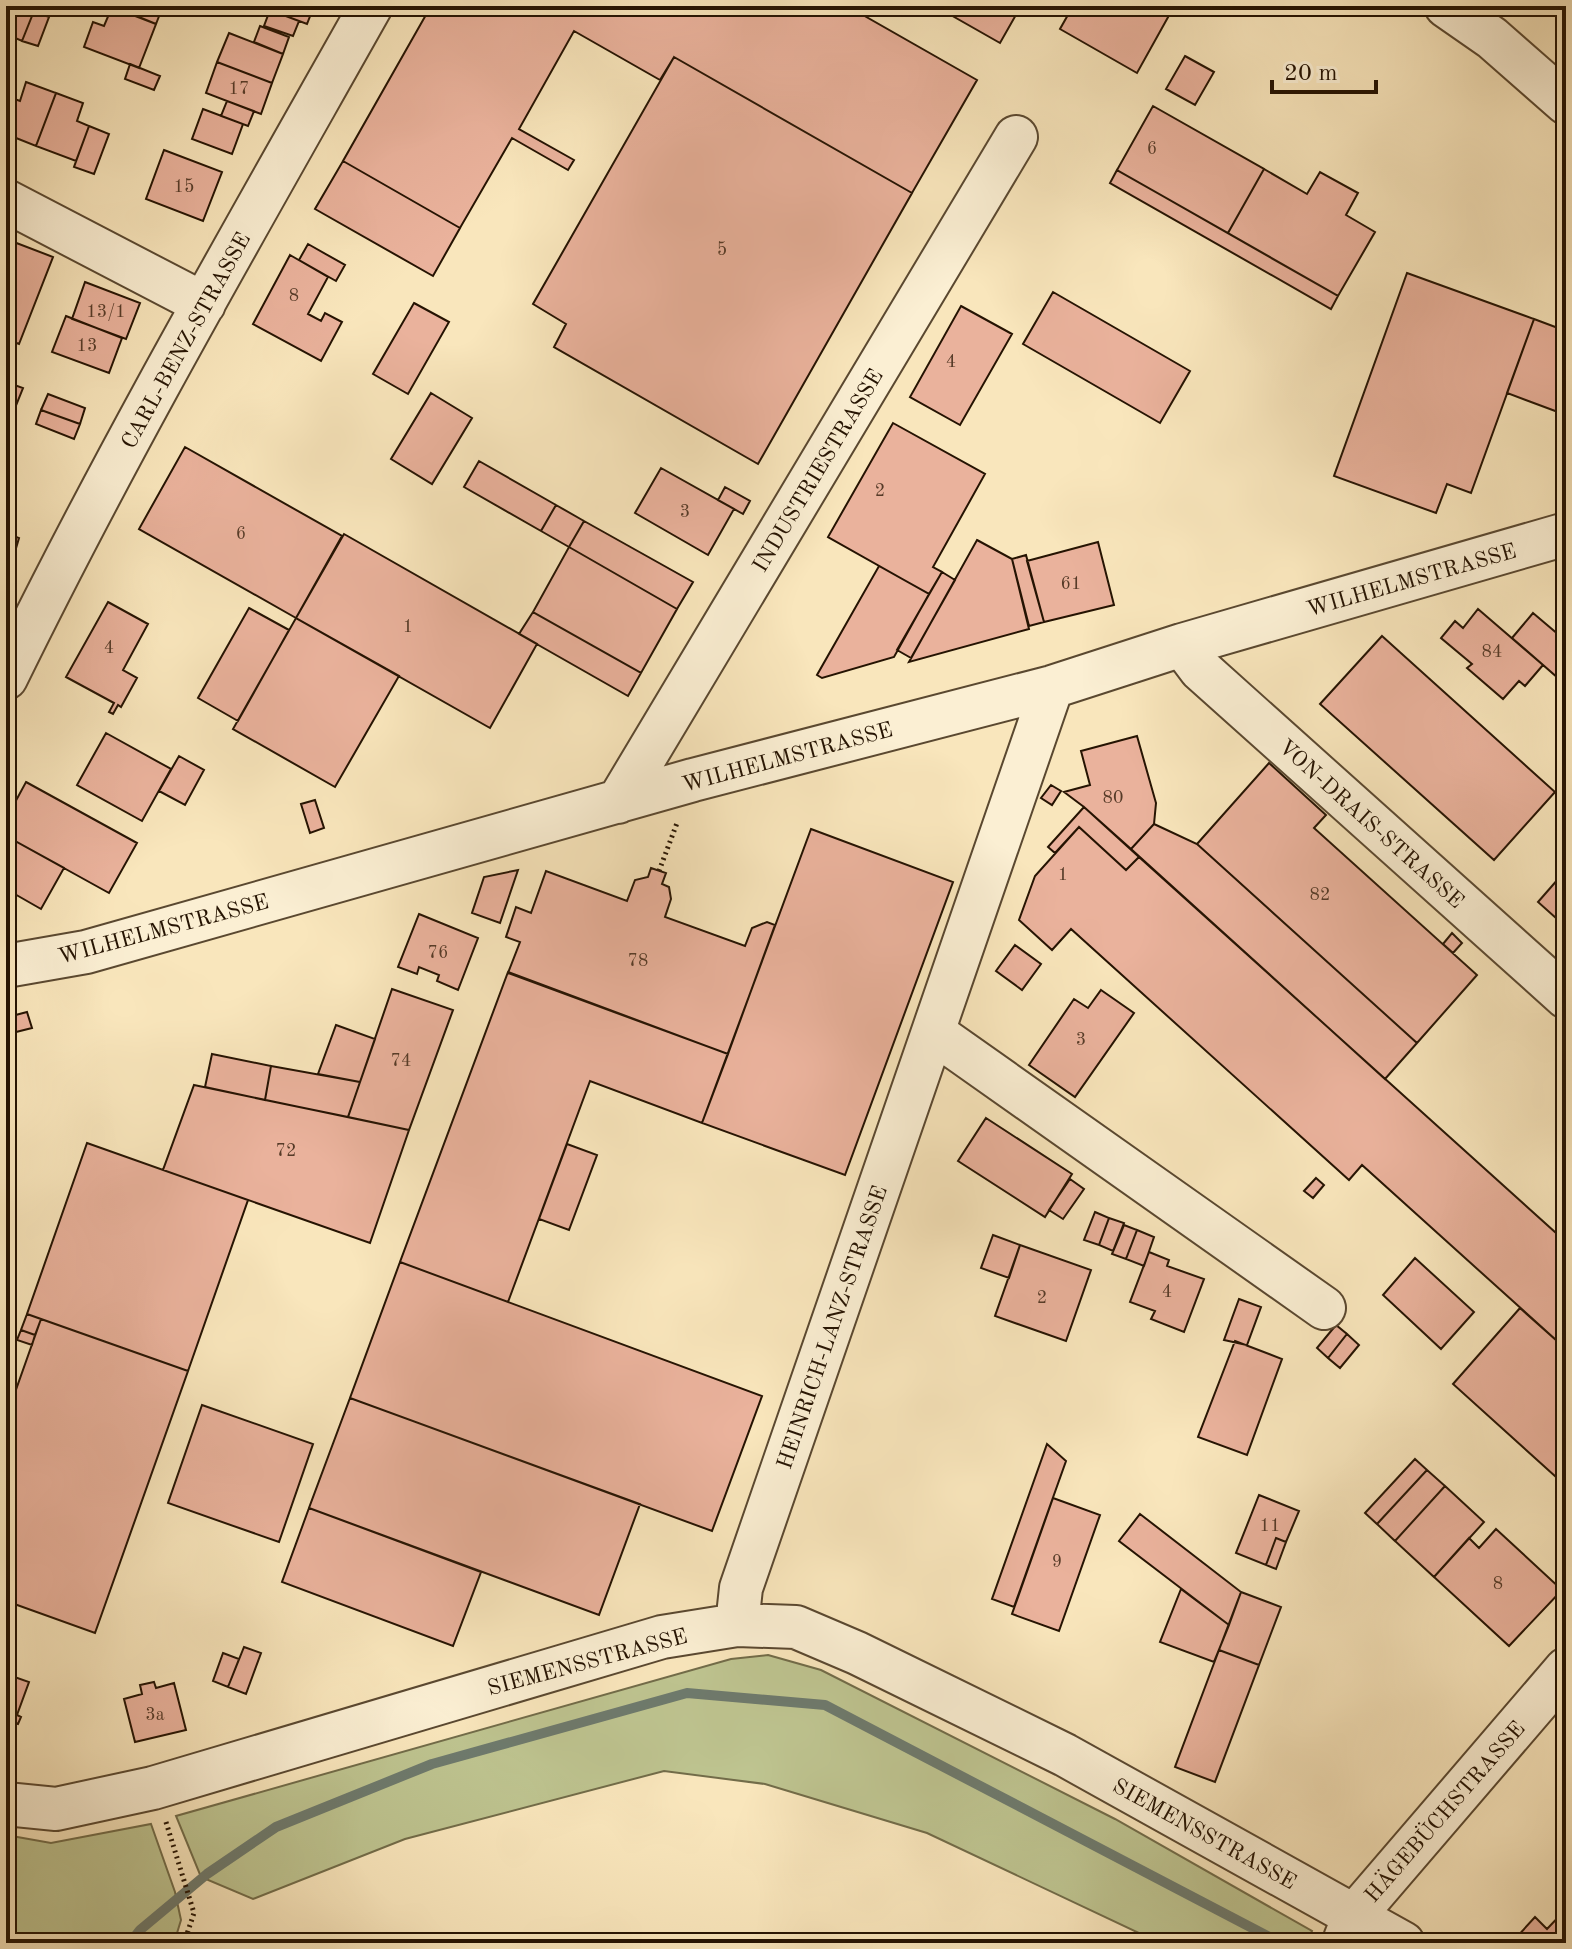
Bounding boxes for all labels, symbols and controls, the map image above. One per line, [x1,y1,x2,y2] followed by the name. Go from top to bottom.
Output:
[1272,44,1376,94] scale bar
[1284,62,1338,86] text: 20 m
[229,80,249,98] house number: 17
[1147,140,1157,158] house number: 6
[174,178,194,196] house number: 15
[118,229,255,453] street label: CARL-BENZ-STRASSE
[717,241,727,259] house number: 5
[289,287,299,305] house number: 8
[86,303,126,321] house number: 13/1
[77,337,97,355] house number: 13
[946,353,956,371] house number: 4
[749,366,888,576] street label: INDUSTRIESTRASSE
[875,482,885,500] house number: 2
[680,503,690,521] house number: 3
[236,525,246,543] house number: 6
[1304,540,1519,621] street label: WILHELMSTRASSE
[1061,575,1081,593] house number: 61
[403,618,413,636] house number: 1
[104,639,114,657] house number: 4
[1482,643,1502,661] house number: 84
[680,719,895,797] street label: WILHELMSTRASSE
[1274,736,1467,913] street label: VON-DRAIS-STRASSE
[1103,789,1123,807] house number: 80
[1058,866,1068,884] house number: 1
[1310,886,1330,904] house number: 82
[56,891,271,969] street label: WILHELMSTRASSE
[428,944,448,962] house number: 76
[628,952,648,970] house number: 78
[1076,1031,1086,1049] house number: 3
[391,1052,411,1070] house number: 74
[276,1142,296,1160] house number: 72
[774,1183,892,1472] street label: HEINRICH-LANZ-STRASSE
[1162,1283,1172,1301] house number: 4
[1037,1289,1047,1307] house number: 2
[1260,1517,1280,1535] house number: 11
[1052,1553,1062,1571] house number: 9
[1493,1575,1503,1593] house number: 8
[485,1626,690,1700] street label: SIEMENSSTRASSE
[145,1706,165,1724] house number: 3a
[1359,1716,1530,1907] street label: HÄGEBÜCHSTRASSE
[1109,1775,1299,1894] street label: SIEMENSSTRASSE

